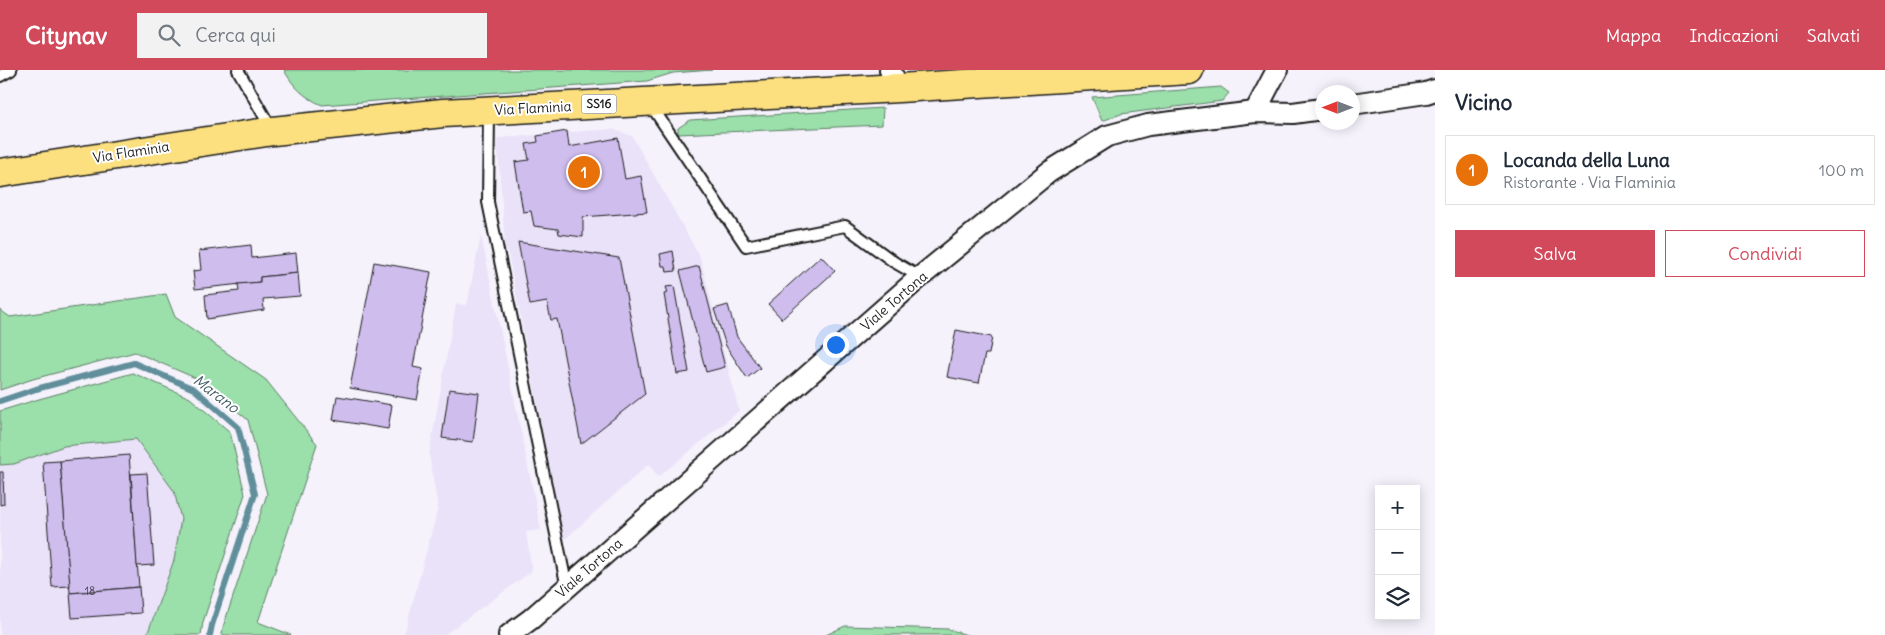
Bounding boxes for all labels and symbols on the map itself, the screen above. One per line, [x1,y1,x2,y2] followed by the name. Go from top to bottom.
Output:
[1315,85,1360,130] north arrow
[582,94,616,114] road number: SS16
[494,97,572,119] street label: Via Flaminia
[92,137,170,167] street label: Via Flaminia
[568,153,600,191] pin: 1
[857,267,931,335] street label: Viale Tortona
[823,332,849,358] your location
[190,370,244,418] water label: Marano
[552,534,626,602] street label: Viale Tortona
[85,584,95,598] house number: 18

